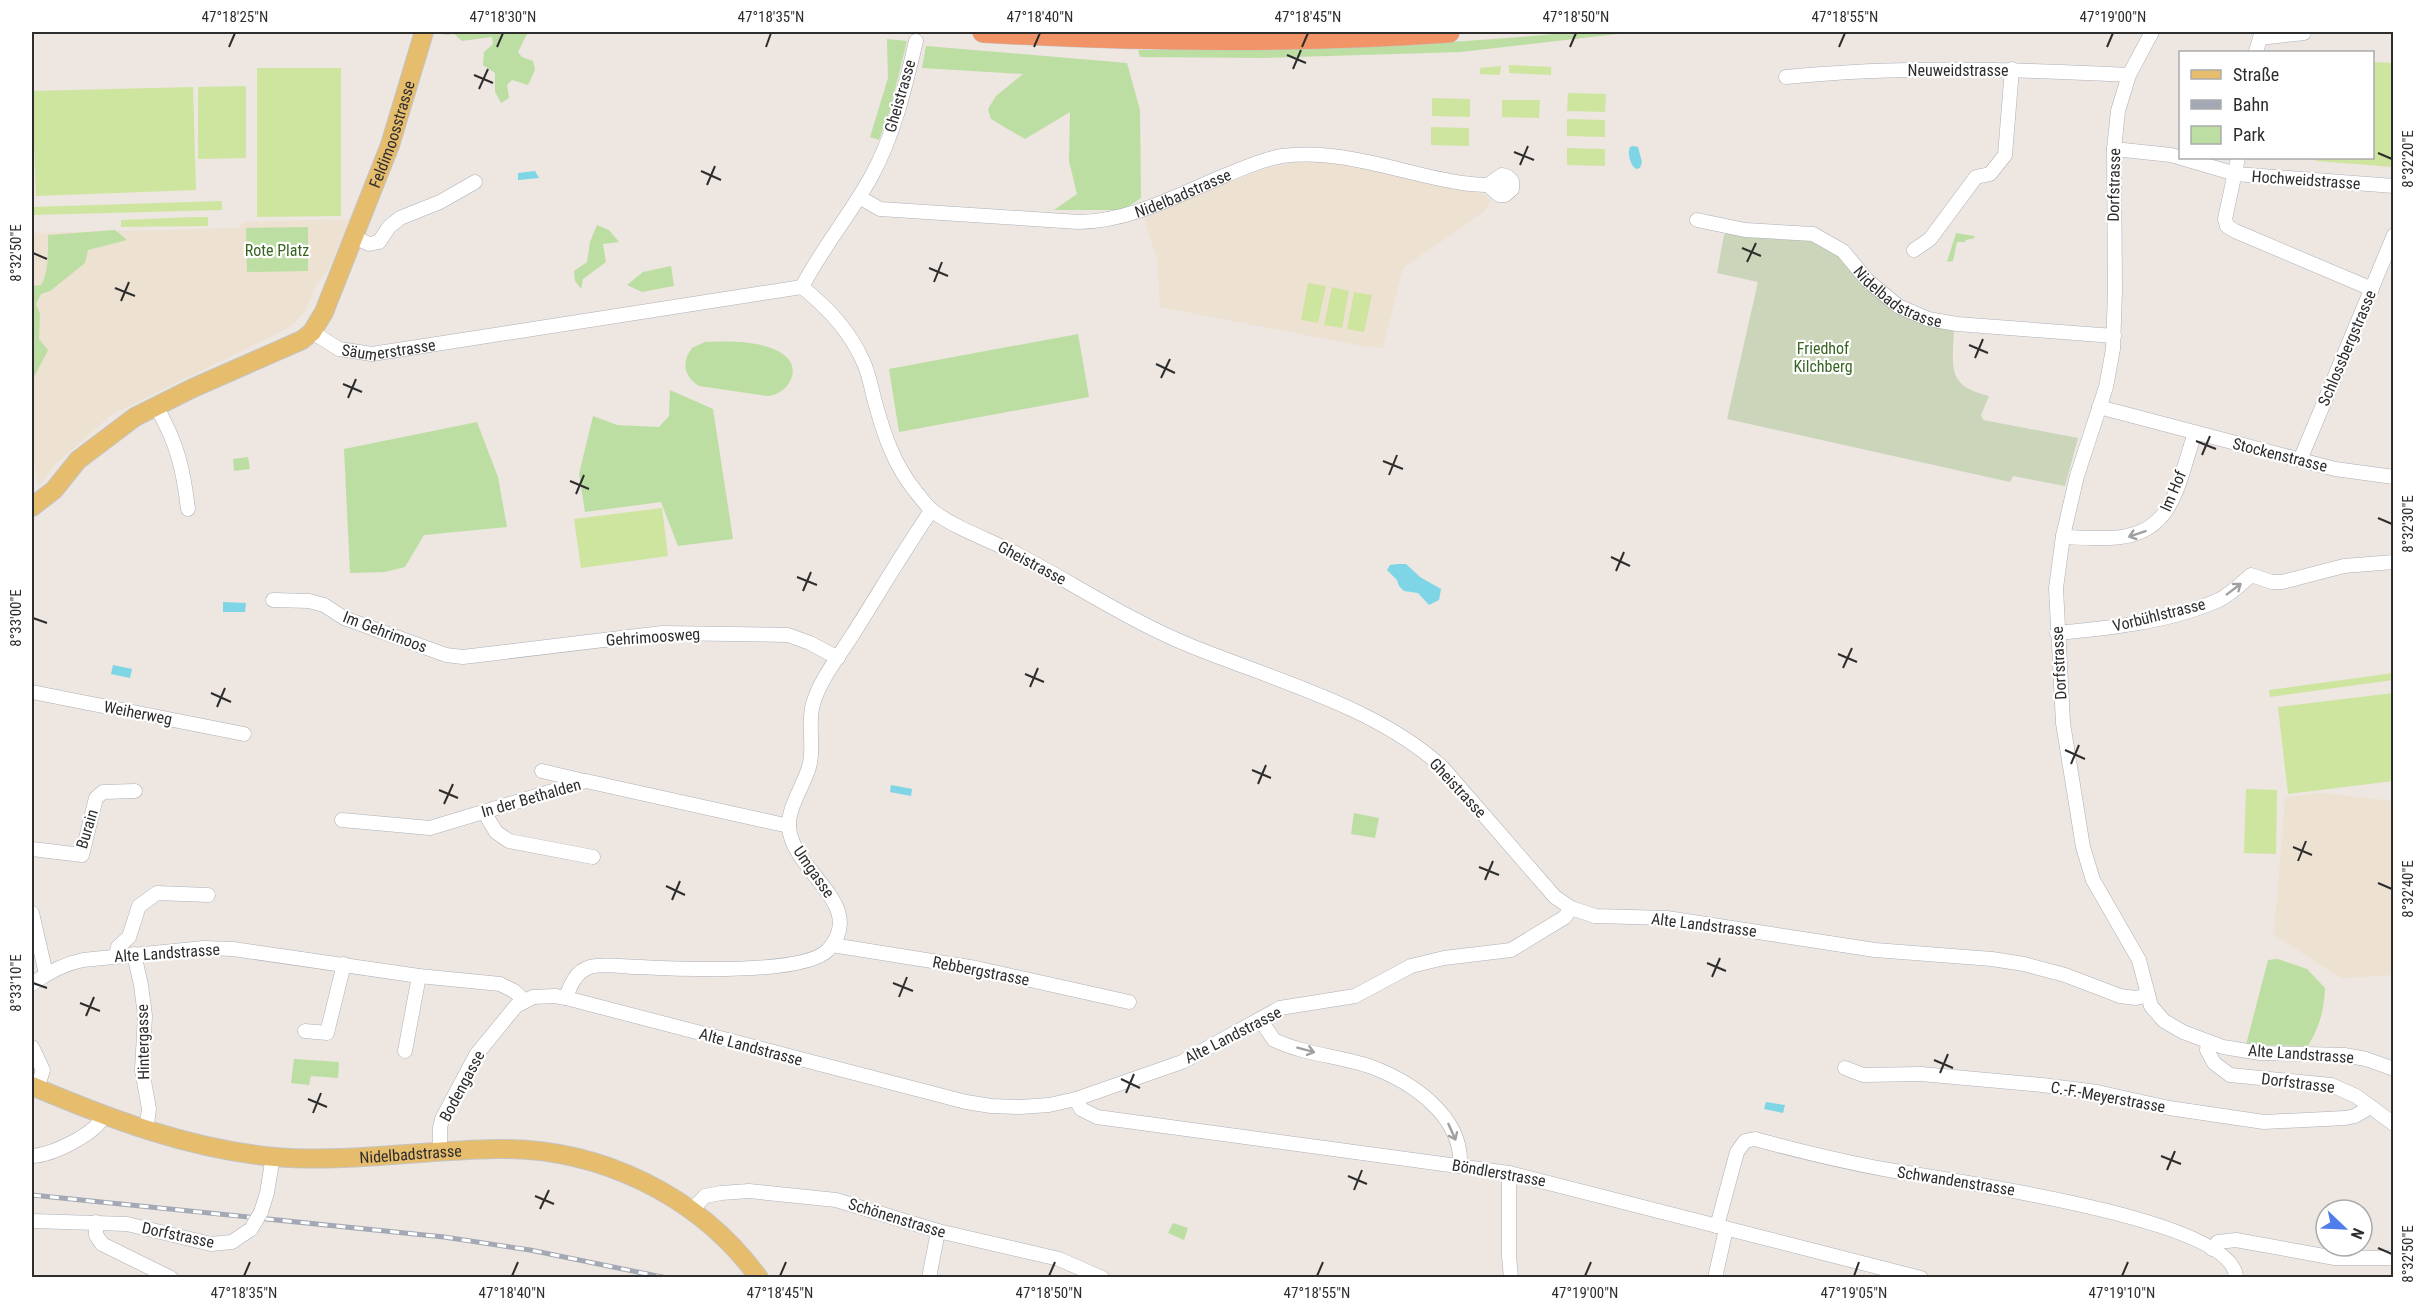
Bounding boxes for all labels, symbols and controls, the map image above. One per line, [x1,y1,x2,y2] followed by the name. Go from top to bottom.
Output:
[202,8,268,26] text: 47°18'25"N
[470,8,536,26] text: 47°18'30"N
[738,8,804,26] text: 47°18'35"N
[1007,8,1073,26] text: 47°18'40"N
[1275,8,1341,26] text: 47°18'45"N
[1543,8,1609,26] text: 47°18'50"N
[1812,8,1878,26] text: 47°18'55"N
[2080,8,2146,26] text: 47°19'00"N
[2179,51,2374,159] legend
[881,57,919,135] street label: Gheistrasse
[1907,61,2009,80] street label: Neuweidstrasse
[2233,64,2279,85] text: Straße
[365,78,418,191] street label: Feldimoosstrasse
[2233,94,2269,115] text: Bahn
[2233,124,2265,145] text: Park
[2399,130,2417,188] text: 8°32'20"E
[2104,148,2124,222] street label: Dorfstrasse
[1132,165,1233,221] street label: Nidelbadstrasse
[2251,167,2361,193] street label: Hochweidstrasse
[7,224,25,282] text: 8°32'50"E
[245,241,309,260] park label: Rote Platz
[1850,262,1943,331] street label: Nidelbadstrasse
[2314,287,2380,409] street label: Schlossbergstrasse
[340,335,437,364] street label: Säumerstrasse
[1793,339,1853,376] park label: Friedhof Kilchberg
[2231,434,2329,476] street label: Stockenstrasse
[2156,468,2190,514] street label: Im Hof
[2399,495,2417,553] text: 8°32'30"E
[2128,529,2147,540] one-way arrow
[995,537,1069,589] street label: Gheistrasse
[2226,583,2242,595] one-way arrow
[7,589,25,647] text: 8°33'00"E
[2111,594,2207,636] street label: Vorbühlstrasse
[340,607,430,657] street label: Im Gehrimoos
[605,624,701,650] street label: Gehrimoosweg
[2048,626,2070,700] street label: Dorfstrasse
[102,697,174,729] street label: Weiherweg
[1426,754,1490,822] street label: Gheistrasse
[479,775,583,821] street label: In der Bethalden
[72,807,102,851] street label: Burain
[789,843,839,901] street label: Umgasse
[2399,860,2417,918] text: 8°32'40"E
[1650,909,1758,941] street label: Alte Landstrasse
[113,940,221,966] street label: Alte Landstrasse
[931,952,1031,990] street label: Rebbergstrasse
[7,954,25,1012] text: 8°33'10"E
[1181,1002,1285,1068] street label: Alte Landstrasse
[133,1004,153,1080] street label: Hintergasse
[697,1024,805,1070] street label: Alte Landstrasse
[2247,1041,2355,1067] street label: Alte Landstrasse
[1296,1045,1315,1056] one-way arrow
[435,1047,489,1125] street label: Bodengasse
[2260,1069,2336,1097] street label: Dorfstrasse
[2049,1078,2167,1116] street label: C.-F.-Meyerstrasse
[1447,1122,1458,1140] one-way arrow
[359,1141,462,1167] street label: Nidelbadstrasse
[1451,1155,1547,1191] street label: Böndlerstrasse
[1896,1162,2016,1200] street label: Schwandenstrasse
[846,1194,948,1242] street label: Schönenstrasse
[2314,1198,2374,1258] north arrow
[140,1218,216,1252] street label: Dorfstrasse
[2347,1225,2368,1242] text: N
[2399,1225,2417,1283] text: 8°32'50"E
[211,1284,277,1302] text: 47°18'35"N
[479,1284,545,1302] text: 47°18'40"N
[747,1284,813,1302] text: 47°18'45"N
[1016,1284,1082,1302] text: 47°18'50"N
[1284,1284,1350,1302] text: 47°18'55"N
[1552,1284,1618,1302] text: 47°19'00"N
[1821,1284,1887,1302] text: 47°19'05"N
[2089,1284,2155,1302] text: 47°19'10"N

